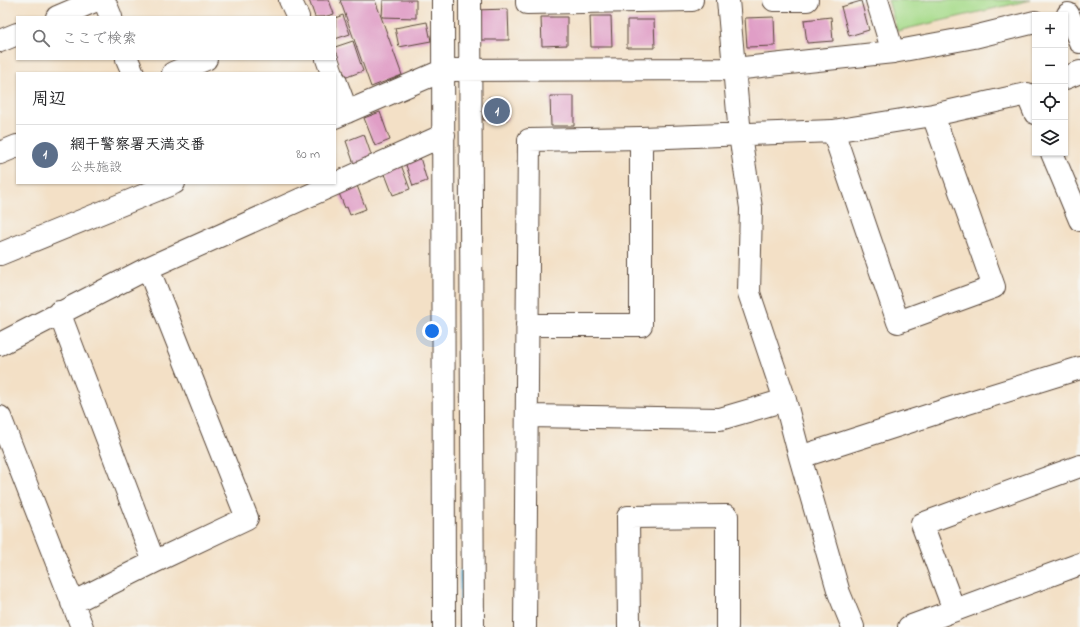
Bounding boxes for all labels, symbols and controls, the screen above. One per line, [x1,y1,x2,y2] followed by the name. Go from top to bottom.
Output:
[1032,12,1068,156] map controls
[1032,12,1068,48] button: +
[16,16,336,60] search box
[30,27,52,49] icon: search
[62,28,137,50] text: ここで検索
[1032,48,1068,84] button: −
[1032,84,1068,120] button: locate
[32,87,66,112] text: 周辺
[484,96,510,126] pin: 1
[1032,120,1068,156] button: layers
[70,134,205,156] text: 網干警察署天満交番
[43,145,47,164] text: 1
[296,145,320,164] text: 80 m
[70,158,122,177] text: 公共施設
[422,321,442,341] your location

